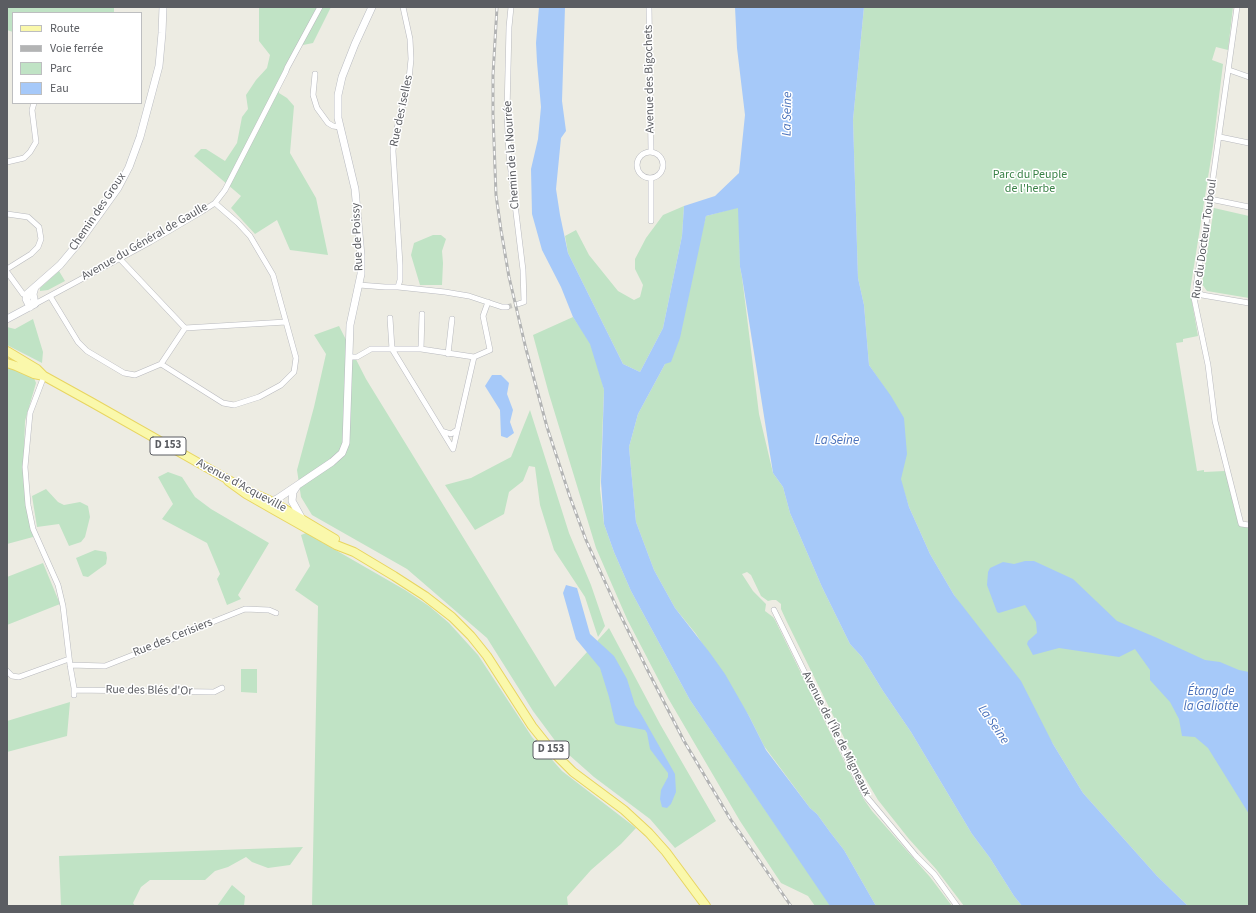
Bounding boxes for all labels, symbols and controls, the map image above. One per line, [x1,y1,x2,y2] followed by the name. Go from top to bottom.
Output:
[12,12,142,104] legend
[50,20,80,37] text: Route
[642,25,658,133] street label: Avenue des Bigochets
[50,40,103,57] text: Voie ferrée
[50,60,72,77] text: Parc
[387,74,417,148] street label: Rue des Iselles
[50,80,69,97] text: Eau
[780,92,796,136] water label: La Seine
[501,100,523,210] street label: Chemin de la Nourrée
[993,168,1067,196] park label: Parc du Peuple de l'herbe
[67,170,129,254] street label: Chemin des Groux
[1189,178,1221,300] street label: Rue du Docteur Touboul
[79,200,211,284] street label: Avenue du Général de Gaulle
[349,202,367,272] street label: Rue de Poissy
[815,433,859,449] water label: La Seine
[150,437,186,455] road number: D 153
[193,456,289,516] street label: Avenue d'Acqueville
[131,615,215,661] street label: Rue des Cerisiers
[798,669,874,799] street label: Avenue de l'Île de Migneaux
[105,683,193,699] street label: Rue des Blés d'Or
[1184,684,1238,715] water label: Étang de la Galiotte
[974,702,1012,748] water label: La Seine
[533,741,569,759] road number: D 153

